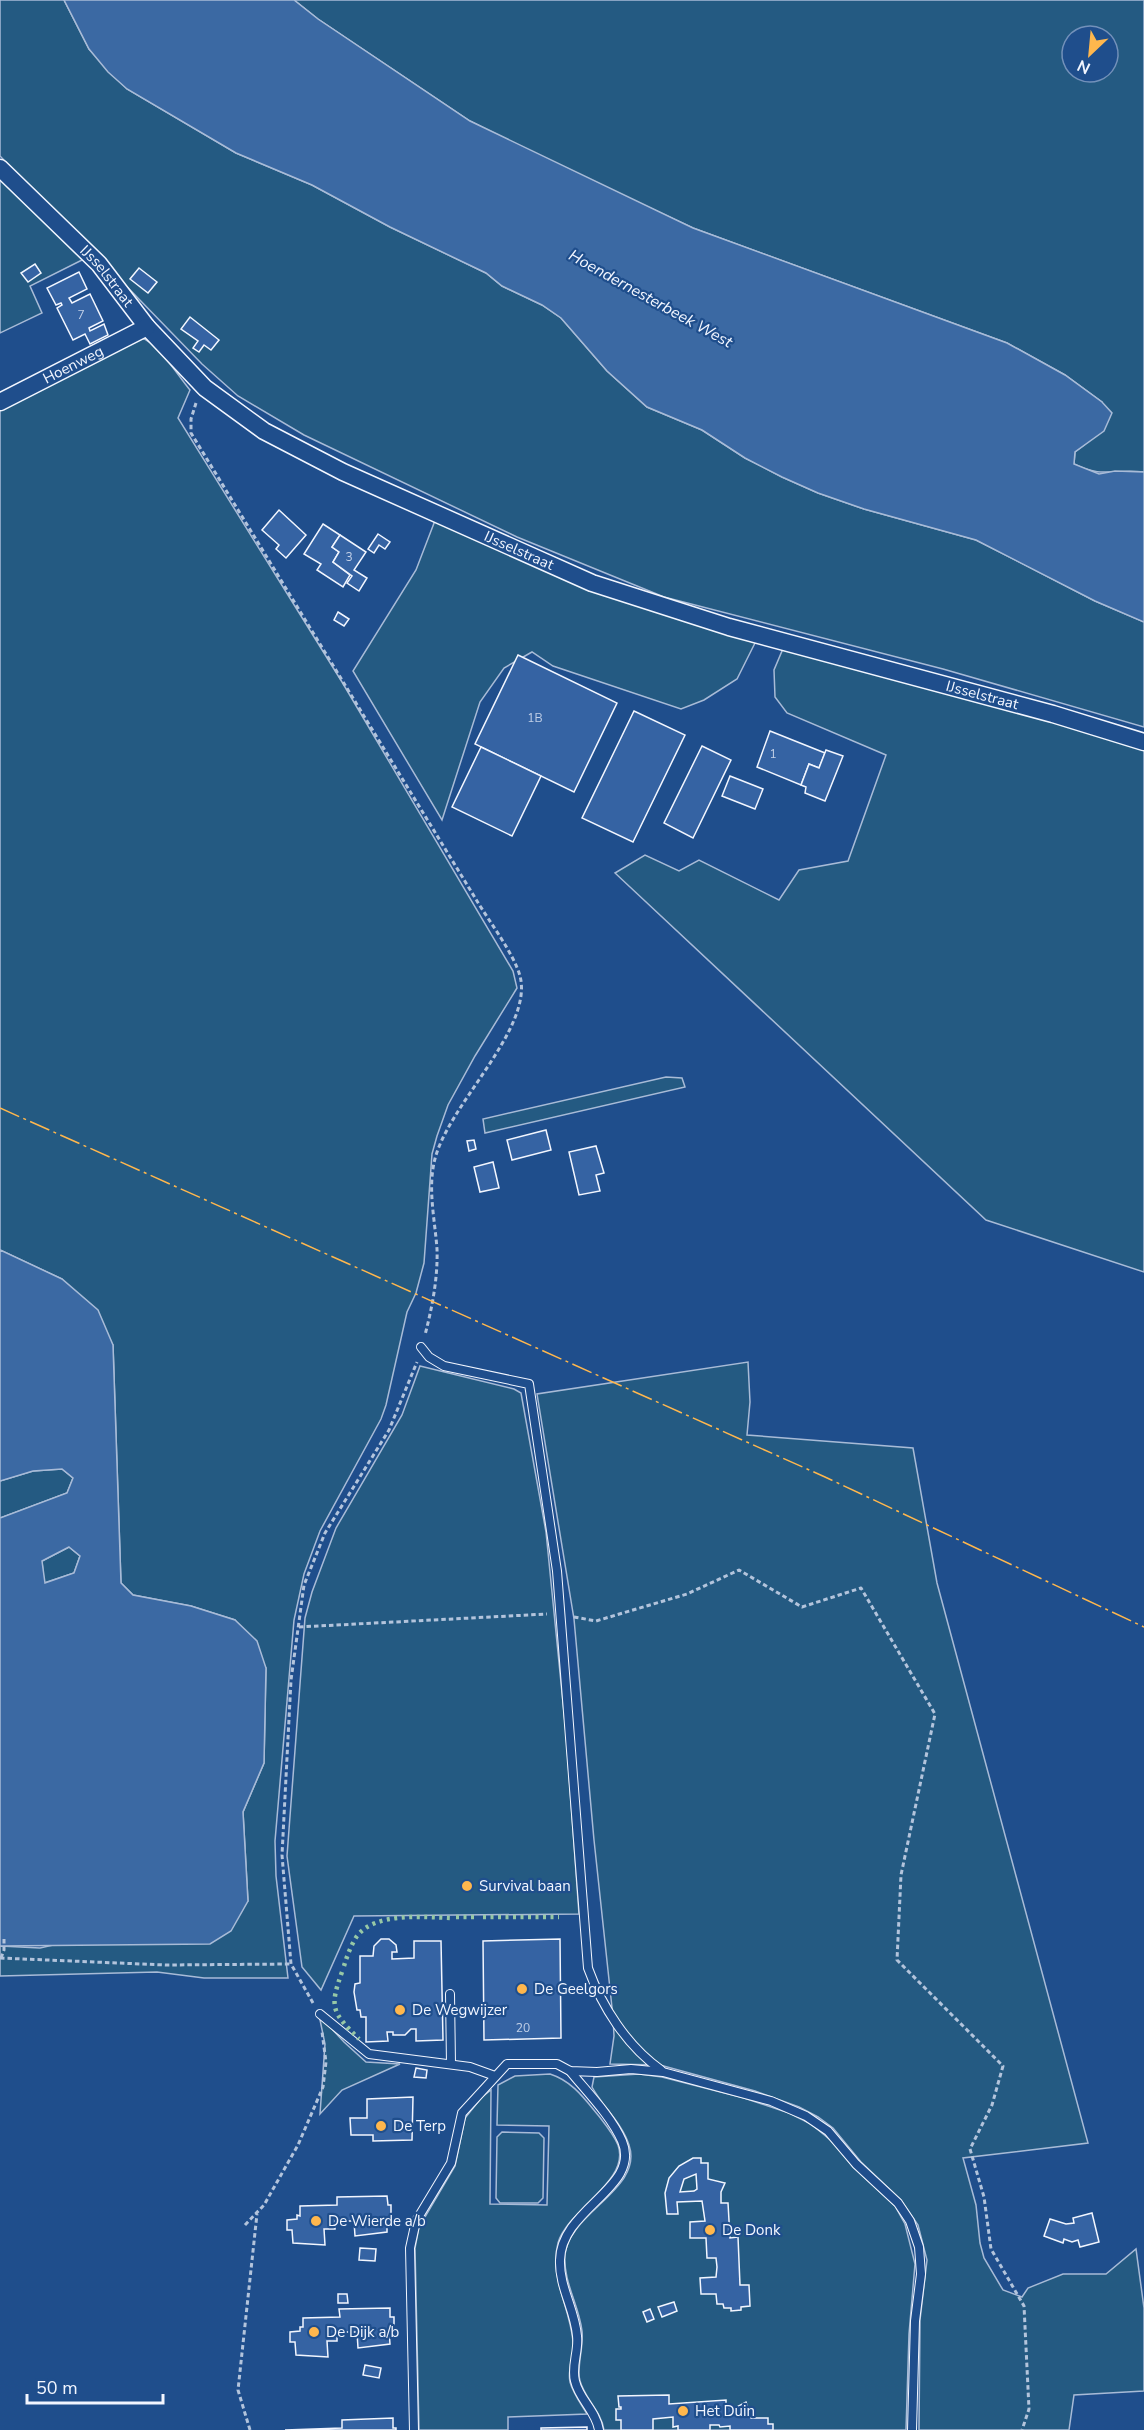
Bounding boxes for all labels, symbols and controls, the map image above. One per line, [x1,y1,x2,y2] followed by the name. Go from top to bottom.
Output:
[1060,24,1120,84] north arrow
[1074,54,1094,79] text: N
[75,241,138,311] street label: IJsselstraat
[565,245,737,353] water label: Hoendernesterbeek West
[77,307,85,323] house number: 7
[39,341,107,389] street label: Hoenweg
[481,526,558,575] street label: IJsselstraat
[345,549,353,565] house number: 3
[944,676,1021,714] street label: IJsselstraat
[527,710,543,726] house number: 1B
[769,746,777,762] house number: 1
[479,1876,571,1896] place label: Survival baan
[460,1879,474,1893] marker: Survival baan
[534,1979,618,1999] place label: De Geelgors
[515,1982,529,1996] marker: De Geelgors
[412,2000,508,2020] place label: De Wegwijzer
[393,2003,407,2017] marker: De Wegwijzer
[516,2020,530,2036] house number: 20
[393,2116,446,2136] place label: De Terp
[374,2119,388,2133] marker: De Terp
[328,2211,426,2231] place label: De Wierde a/b
[309,2214,323,2228] marker: De Wierde a/b
[722,2220,781,2240] place label: De Donk
[703,2223,717,2237] marker: De Donk
[326,2322,400,2342] place label: De Dijk a/b
[307,2325,321,2339] marker: De Dijk a/b
[27,2367,164,2405] scale bar
[36,2376,78,2400] text: 50 m
[695,2401,755,2421] place label: Het Duin
[676,2404,690,2418] marker: Het Duin

